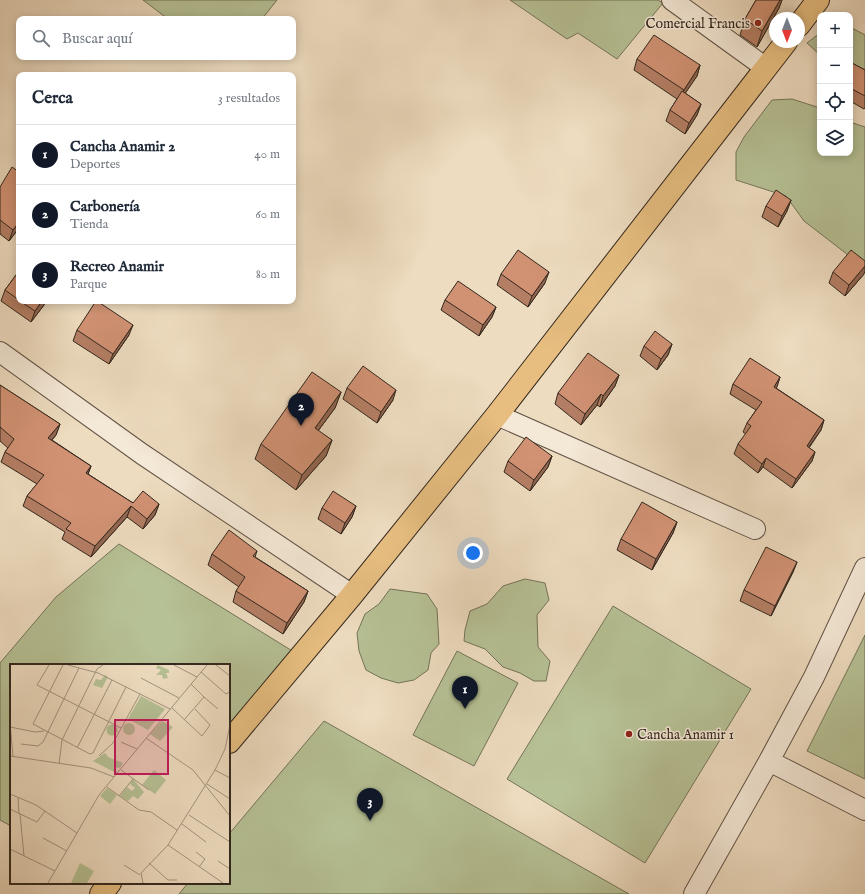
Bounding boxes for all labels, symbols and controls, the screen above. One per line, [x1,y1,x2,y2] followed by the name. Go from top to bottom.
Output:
[769,12,805,48] north arrow
[817,12,853,156] map controls
[817,12,853,48] button: +
[645,15,750,33] place label: Comercial Francis
[16,16,296,60] search box
[753,18,763,28] marker: Comercial Francis
[30,27,52,49] icon: search
[62,29,132,48] text: Buscar aquí
[817,48,853,84] button: −
[817,84,853,120] button: locate
[32,88,73,109] text: Cerca
[218,90,280,107] text: 3 resultados
[817,120,853,156] button: layers
[70,137,175,156] text: Cancha Anamir 2
[43,146,47,163] text: 1
[254,146,280,163] text: 40 m
[70,156,120,173] text: Deportes
[70,197,140,216] text: Carbonería
[42,206,48,223] text: 2
[255,206,280,223] text: 60 m
[70,216,108,233] text: Tienda
[70,257,164,276] text: Recreo Anamir
[43,266,47,283] text: 3
[256,266,280,283] text: 80 m
[70,276,107,293] text: Parque
[288,393,314,426] pin: 2
[463,543,483,563] your location
[10,664,230,884] inset map
[452,676,478,709] pin: 1
[637,726,734,744] place label: Cancha Anamir 1
[624,729,634,739] marker: Cancha Anamir 1
[357,788,383,821] pin: 3

